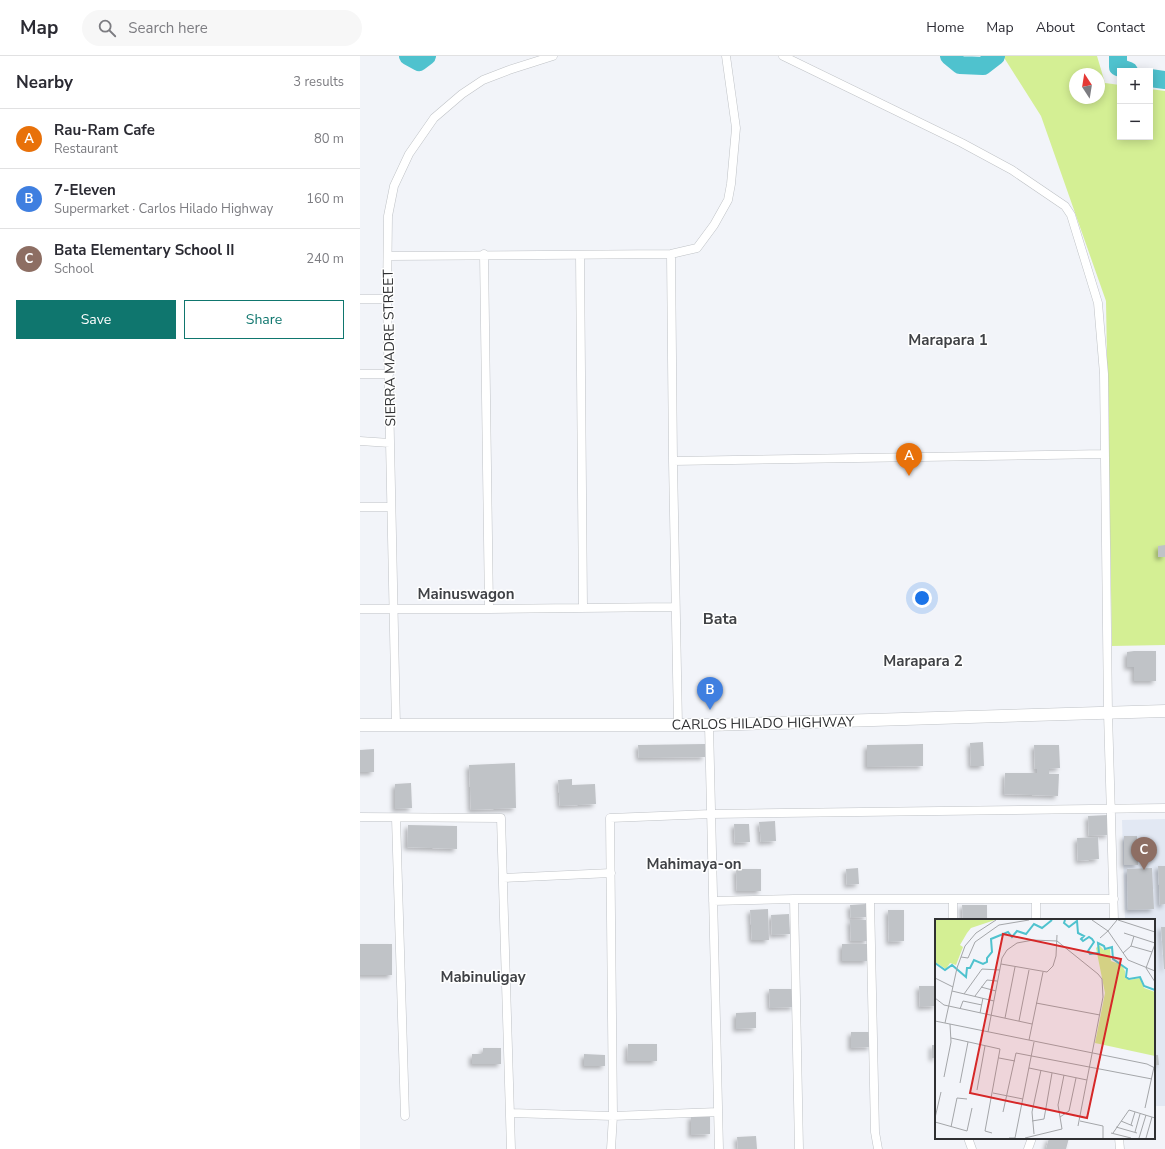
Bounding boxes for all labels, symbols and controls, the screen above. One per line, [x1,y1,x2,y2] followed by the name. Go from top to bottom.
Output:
[82,10,362,46] search box
[20,15,58,41] text: Map
[96,17,118,39] icon: search
[128,18,208,38] text: Search here
[926,18,964,37] text: Home
[986,18,1014,37] text: Map
[1036,18,1075,37] text: About
[1097,18,1145,37] text: Contact
[1069,68,1105,104] north arrow
[1117,68,1153,140] map controls
[1117,68,1153,104] button: +
[16,71,73,94] text: Nearby
[293,73,344,91] text: 3 results
[1117,104,1153,140] button: −
[54,120,155,140] text: Rau-Ram Cafe
[24,130,34,148] text: A
[314,130,344,148] text: 80 m
[54,140,118,158] text: Restaurant
[54,180,116,200] text: 7-Eleven
[25,190,33,208] text: B
[306,190,344,208] text: 160 m
[54,200,273,218] text: Supermarket · Carlos Hilado Highway
[54,240,235,260] text: Bata Elementary School II
[25,250,33,268] text: C
[306,250,344,268] text: 240 m
[54,260,94,278] text: School
[379,269,400,427] street label: SIERRA MADRE STREET
[16,300,176,339] button: Save
[184,300,344,339] button: Share
[908,330,988,350] district label: Marapara 1
[896,443,922,476] pin: A
[417,584,515,604] district label: Mainuswagon
[912,588,932,608] your location
[703,608,737,630] district label: Bata
[883,651,963,671] district label: Marapara 2
[697,677,723,710] pin: B
[672,712,855,735] street label: CARLOS HILADO HIGHWAY
[1131,837,1157,870] pin: C
[646,854,742,874] district label: Mahimaya-on
[935,919,1155,1139] inset map
[440,967,526,987] district label: Mabinuligay

